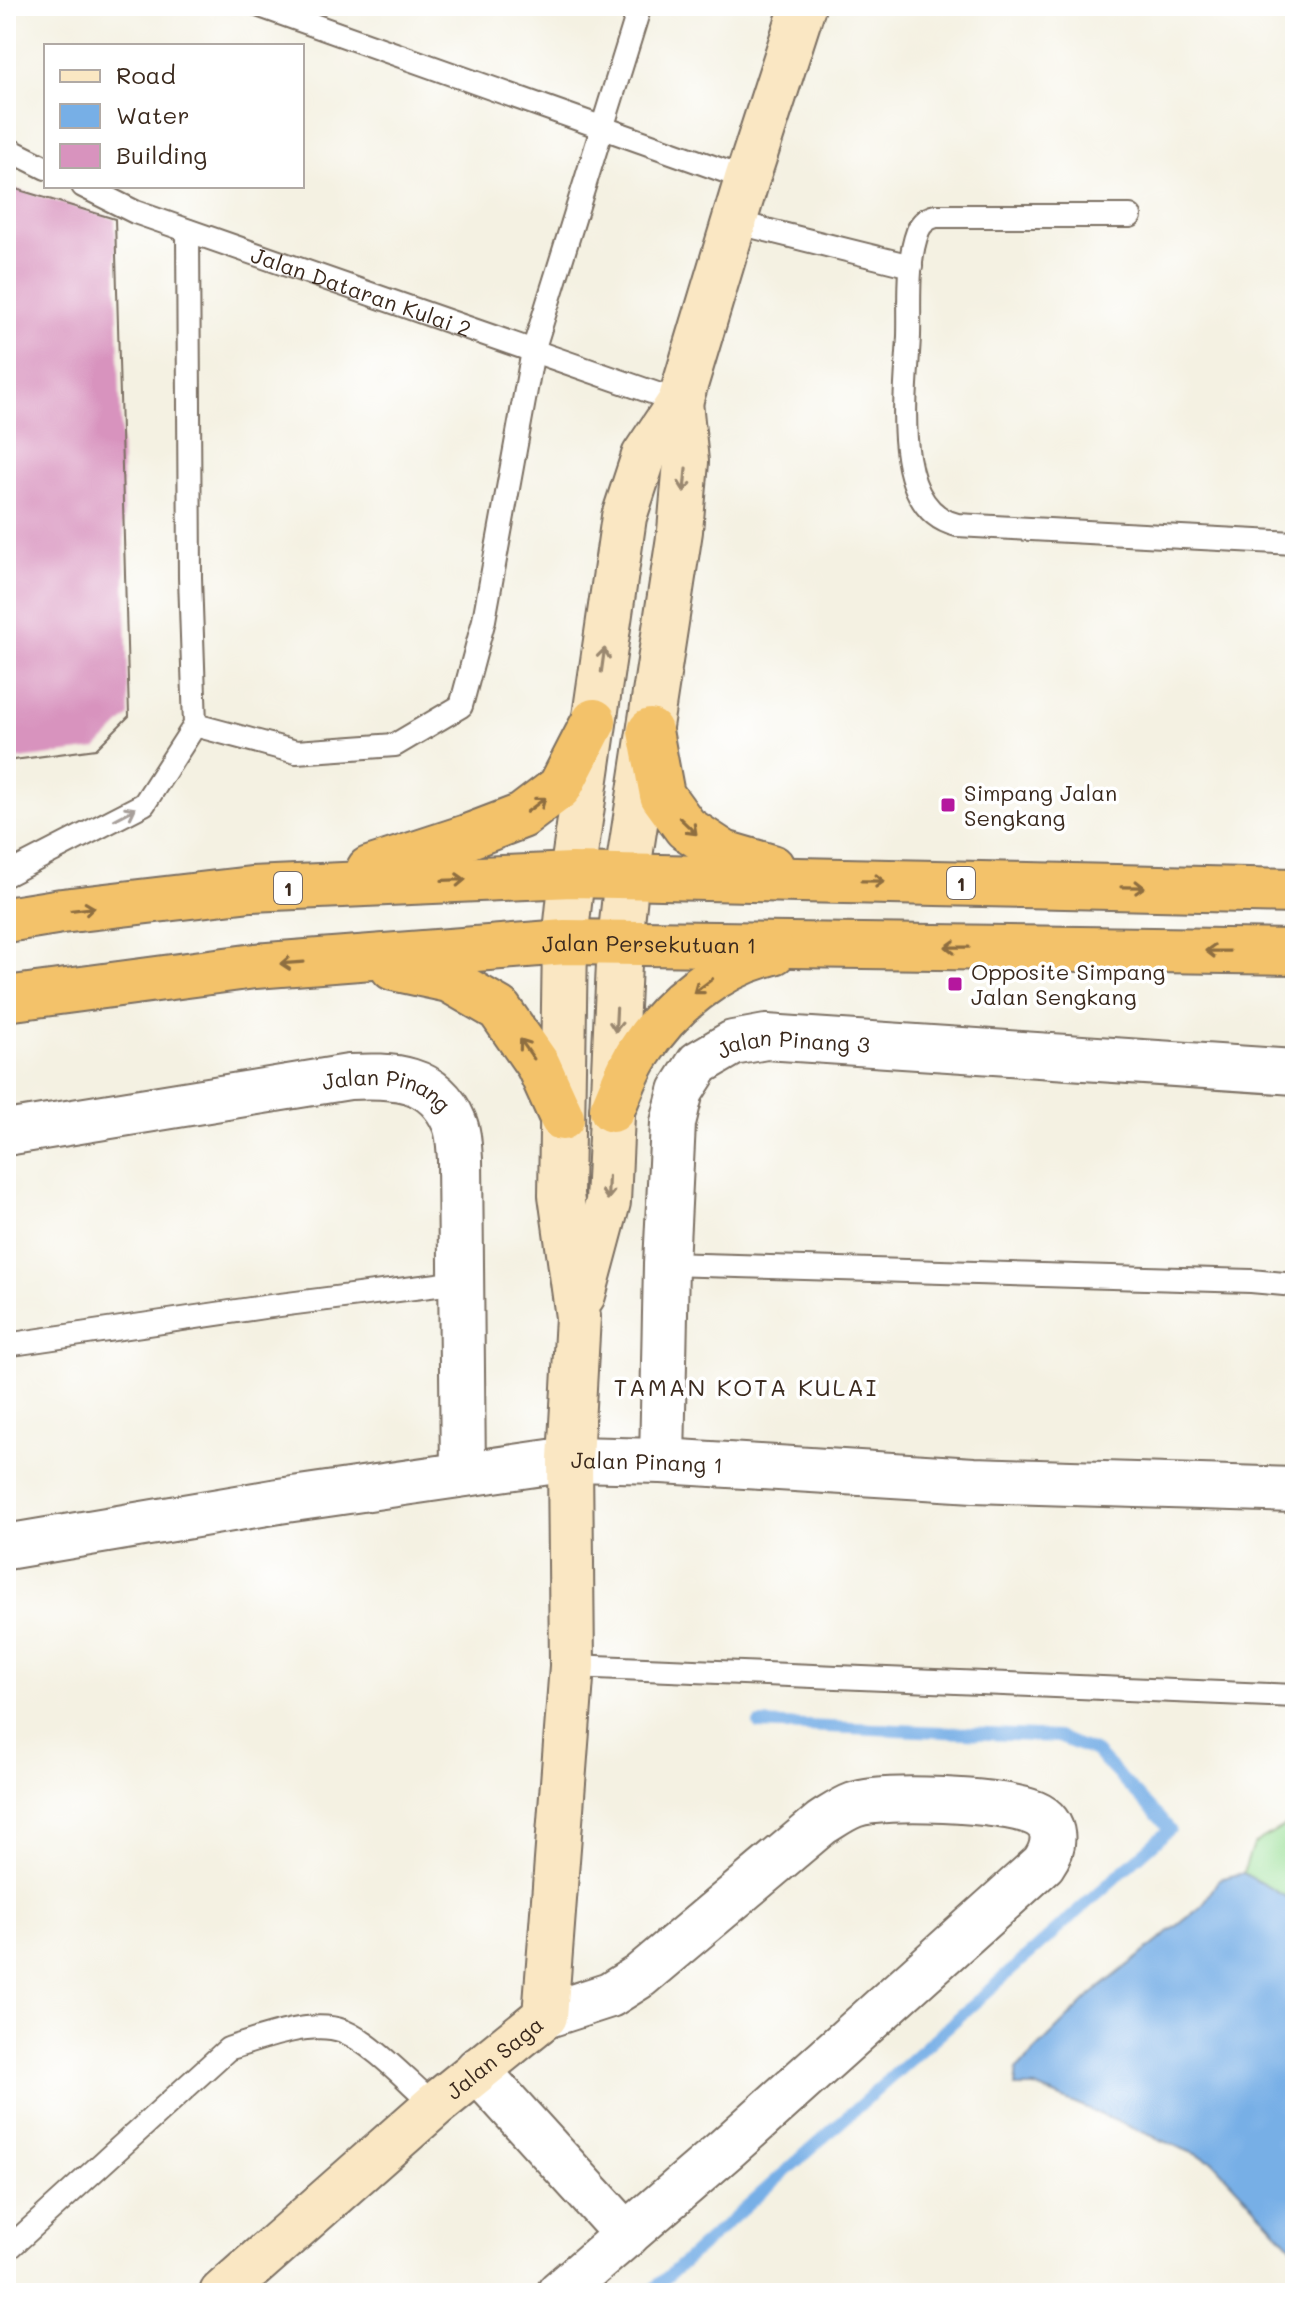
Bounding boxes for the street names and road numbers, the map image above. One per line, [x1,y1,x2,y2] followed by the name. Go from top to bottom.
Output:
[248,239,475,343] street label: Jalan Dataran Kulai 2
[947,867,975,899] road number: 1
[274,872,302,904] road number: 1
[540,927,757,959] street label: Jalan Persekutuan 1
[710,1022,871,1064] street label: Jalan Pinang 3
[320,1062,458,1117] street label: Jalan Pinang
[571,1445,724,1479] street label: Jalan Pinang 1
[439,2009,549,2105] street label: Jalan Saga

